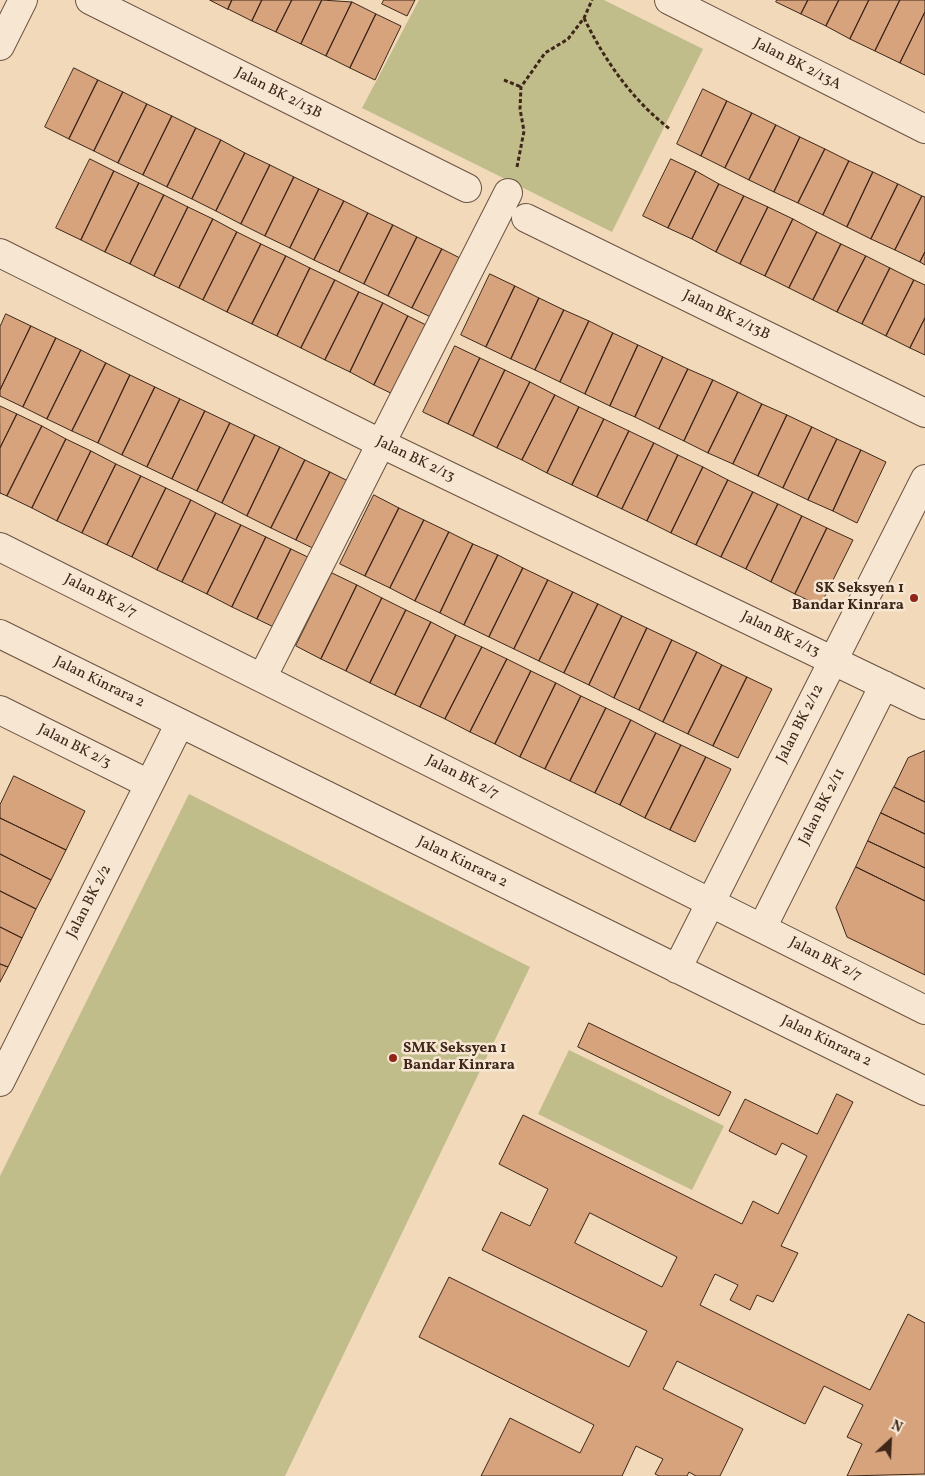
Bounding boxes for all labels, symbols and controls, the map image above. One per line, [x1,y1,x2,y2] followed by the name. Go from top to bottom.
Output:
[750,35,844,95] street label: Jalan BK 2/13A
[232,64,324,124] street label: Jalan BK 2/13B
[679,287,773,345] street label: Jalan BK 2/13B
[373,433,457,487] street label: Jalan BK 2/13
[61,571,139,623] street label: Jalan BK 2/7
[792,580,904,615] place label: SK Seksyen 1 Bandar Kinrara
[908,592,920,604] marker: SK Seksyen 1 Bandar Kinrara
[738,608,822,662] street label: Jalan BK 2/13
[51,653,147,713] street label: Jalan Kinrara 2
[774,682,828,766] street label: Jalan BK 2/12
[34,721,114,773] street label: Jalan BK 2/3
[423,752,501,804] street label: Jalan BK 2/7
[796,766,850,848] street label: Jalan BK 2/11
[414,833,510,893] street label: Jalan Kinrara 2
[64,862,116,942] street label: Jalan BK 2/2
[786,934,864,986] street label: Jalan BK 2/7
[778,1012,874,1072] street label: Jalan Kinrara 2
[403,1040,515,1075] place label: SMK Seksyen 1 Bandar Kinrara
[387,1052,399,1064] marker: SMK Seksyen 1 Bandar Kinrara
[865,1416,915,1466] north arrow
[888,1416,905,1438] text: N

